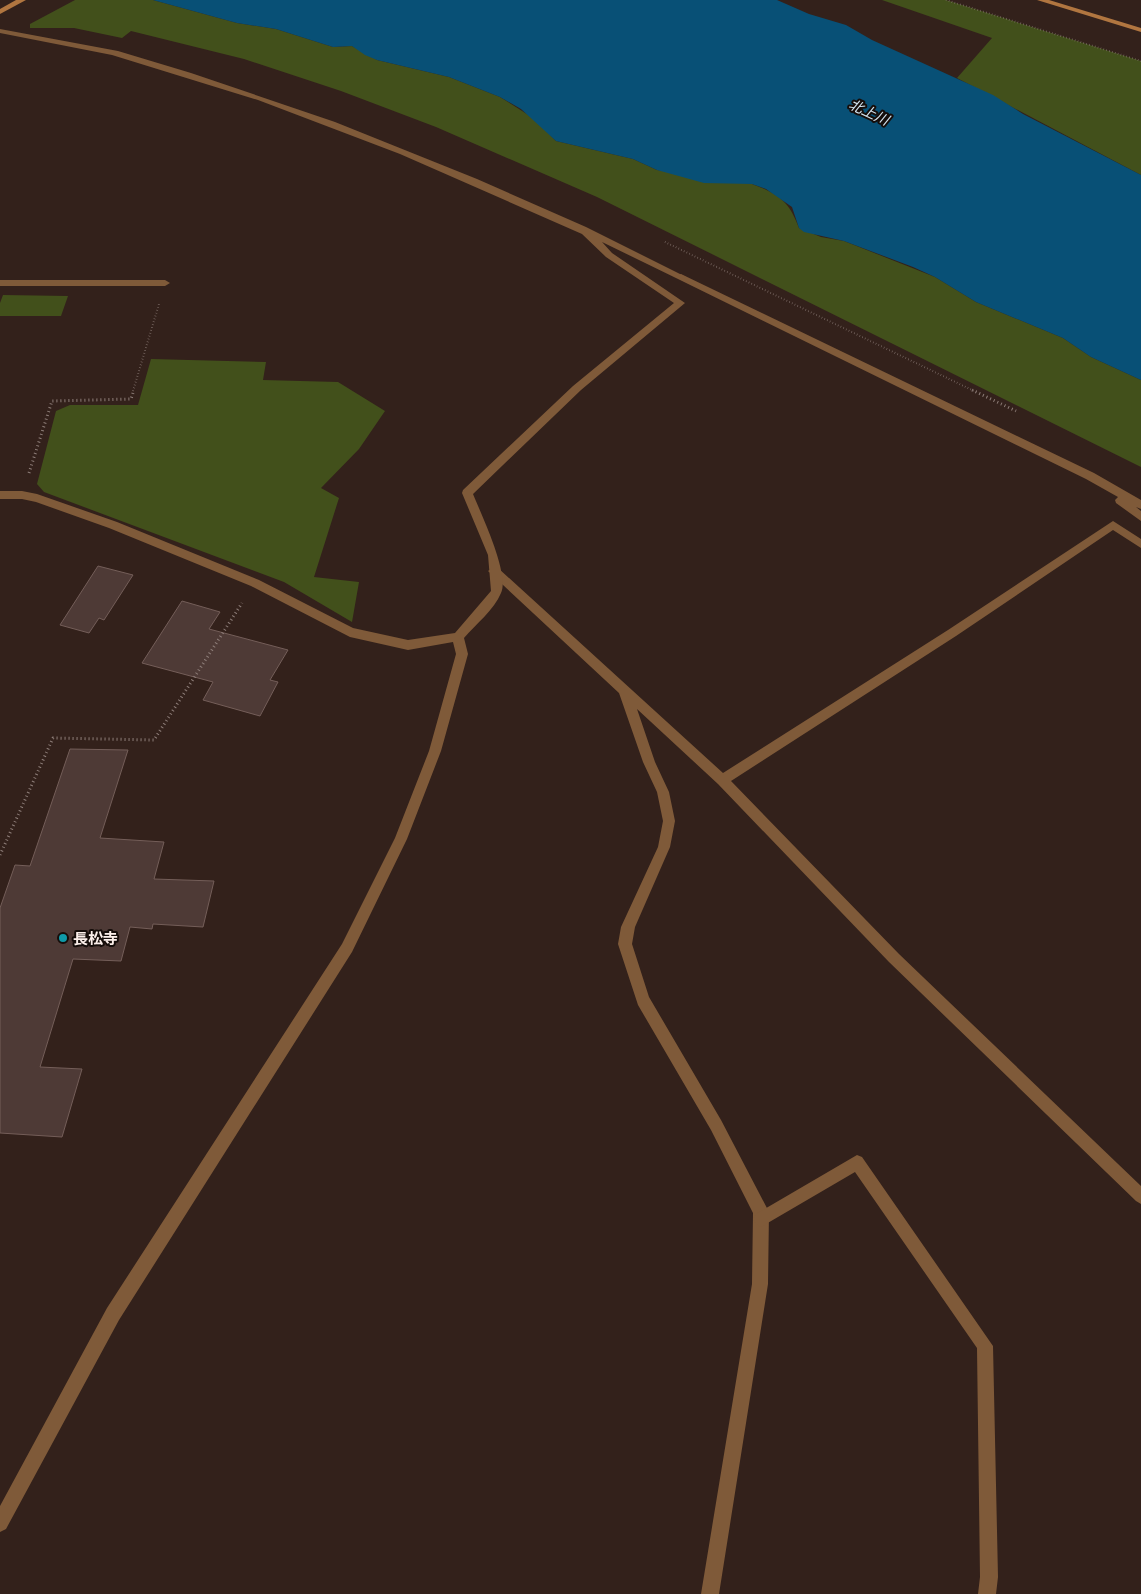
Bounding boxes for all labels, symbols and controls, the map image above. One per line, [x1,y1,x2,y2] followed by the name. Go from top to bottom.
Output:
[847,96,893,129] water label: 北上川
[73,930,118,947] place label: 長松寺
[57,932,69,944] marker: 長松寺

